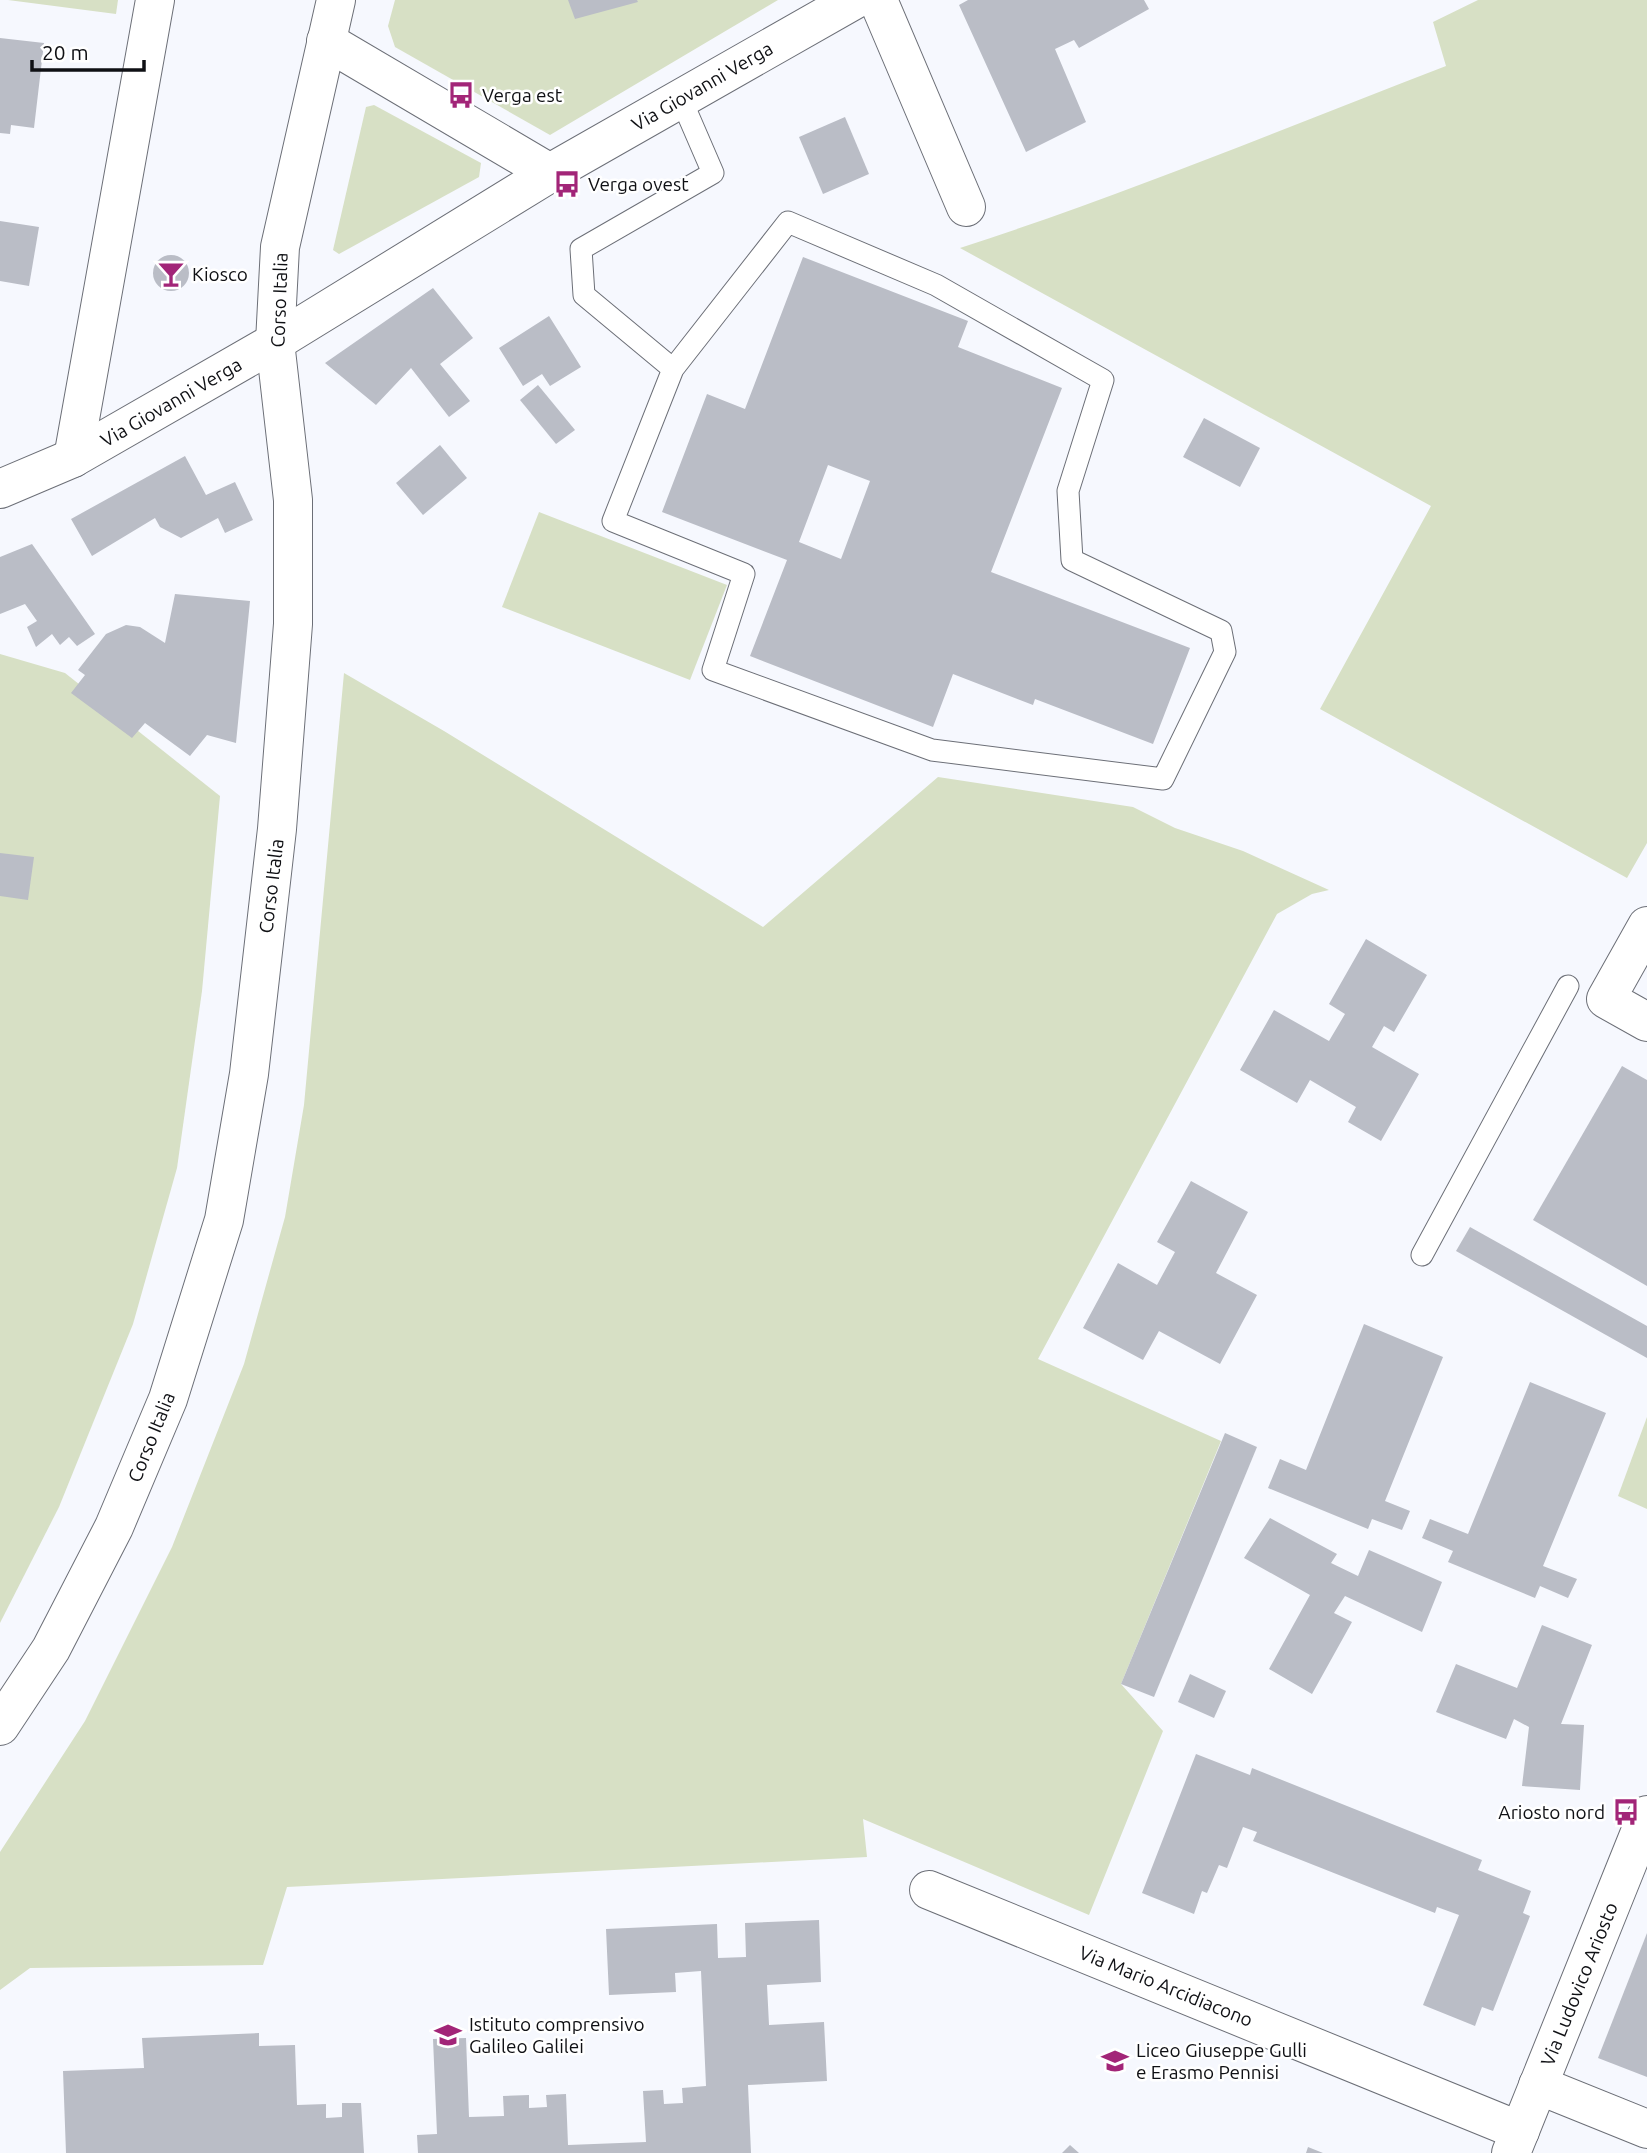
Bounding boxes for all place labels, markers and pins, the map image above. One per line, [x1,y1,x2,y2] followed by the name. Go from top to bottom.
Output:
[446,80,476,110] bus stop icon: Verga est
[482,84,563,106] place label: Verga est
[552,169,582,199] bus stop icon: Verga ovest
[588,173,689,195] place label: Verga ovest
[156,259,186,289] bar icon: Kiosco
[192,263,248,285] place label: Kiosco
[1611,1797,1641,1827] bus stop icon: Ariosto nord
[1498,1801,1605,1823] place label: Ariosto nord
[469,2013,645,2057] place label: Istituto comprensivo Galileo Galilei
[433,2020,463,2050] school or university icon: Istituto comprensivo Galileo Galilei
[1136,2039,1307,2083] place label: Liceo Giuseppe Gulli e Erasmo Pennisi
[1100,2046,1130,2076] school or university icon: Liceo Giuseppe Gulli e Erasmo Pennisi

